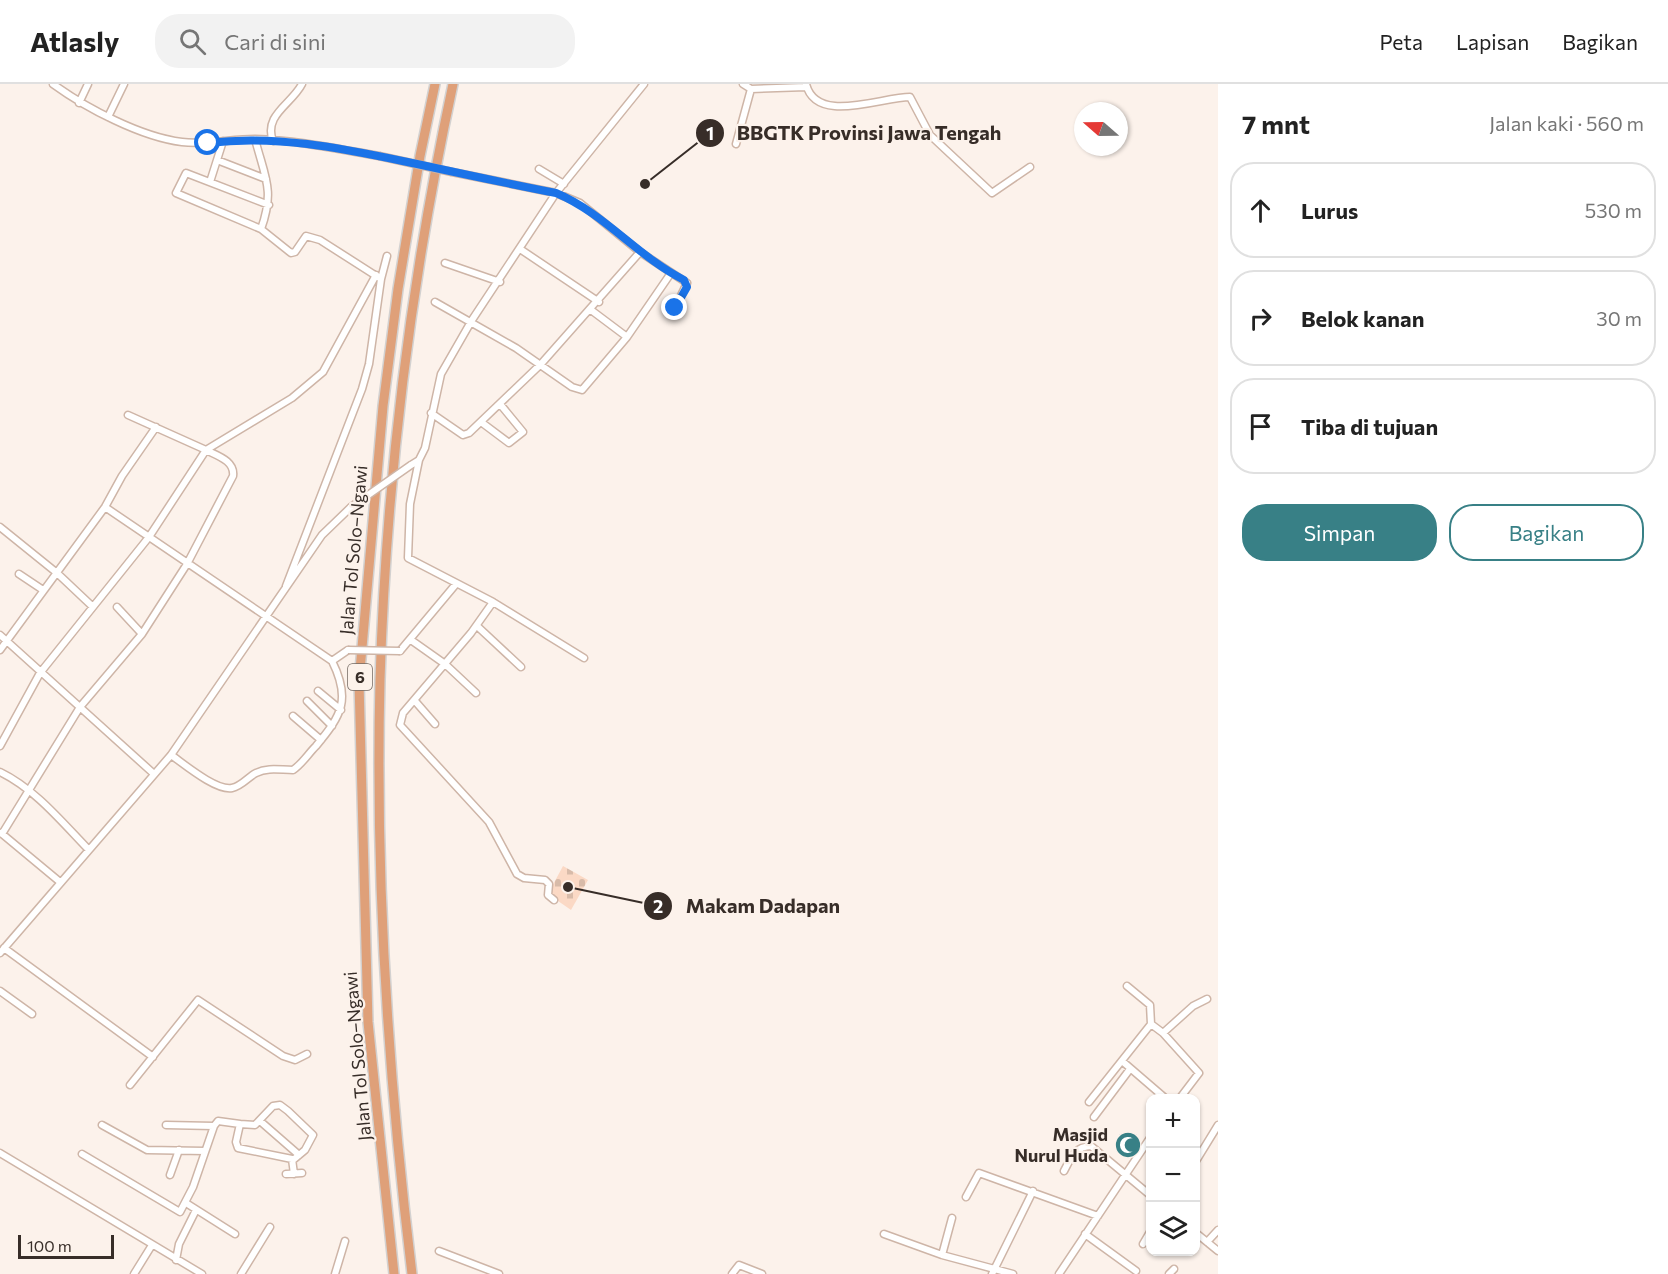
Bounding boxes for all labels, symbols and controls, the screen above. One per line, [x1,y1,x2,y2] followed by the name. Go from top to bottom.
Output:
[155,14,575,68] search box
[30,24,119,58] text: Atlasly
[176,25,209,58] icon: search
[224,28,326,55] text: Cari di sini
[1380,29,1423,54] text: Peta
[1456,29,1529,54] text: Lapisan
[1562,29,1638,54] text: Bagikan
[1074,102,1128,156] north arrow
[1242,108,1310,139] text: 7 mnt
[1489,111,1644,135] text: Jalan kaki · 560 m
[695,114,1014,152] callout: BBGTK Provinsi Jawa Tengah
[737,120,1001,144] text: BBGTK Provinsi Jawa Tengah
[706,122,714,144] text: 1
[194,129,220,155] route start
[1244,194,1277,227] icon: ahead
[1301,197,1358,224] text: Lurus
[1585,198,1642,222] text: 530 m
[661,294,687,320] route end
[1244,302,1277,335] icon: right
[1301,305,1424,332] text: Belok kanan
[1596,306,1642,330] text: 30 m
[1244,410,1277,443] icon: arrive
[1301,413,1438,440] text: Tiba di tujuan
[335,464,371,636] street label: Jalan Tol Solo–Ngawi
[1242,504,1437,561] button: Simpan
[1449,504,1644,561] button: Bagikan
[348,664,372,690] road number: 6
[643,887,852,925] callout: Makam Dadapan
[686,893,840,917] text: Makam Dadapan
[653,895,663,917] text: 2
[339,970,375,1142] street label: Jalan Tol Solo–Ngawi
[1146,1094,1200,1256] map controls
[1146,1094,1200,1148] button: +
[1014,1123,1108,1166] place label: Masjid Nurul Huda
[1113,1130,1143,1160] mosque icon: Masjid Nurul Huda
[1146,1148,1200,1202] button: −
[1146,1202,1200,1256] button: layers
[18,1232,114,1260] scale bar
[27,1236,72,1255] text: 100 m

